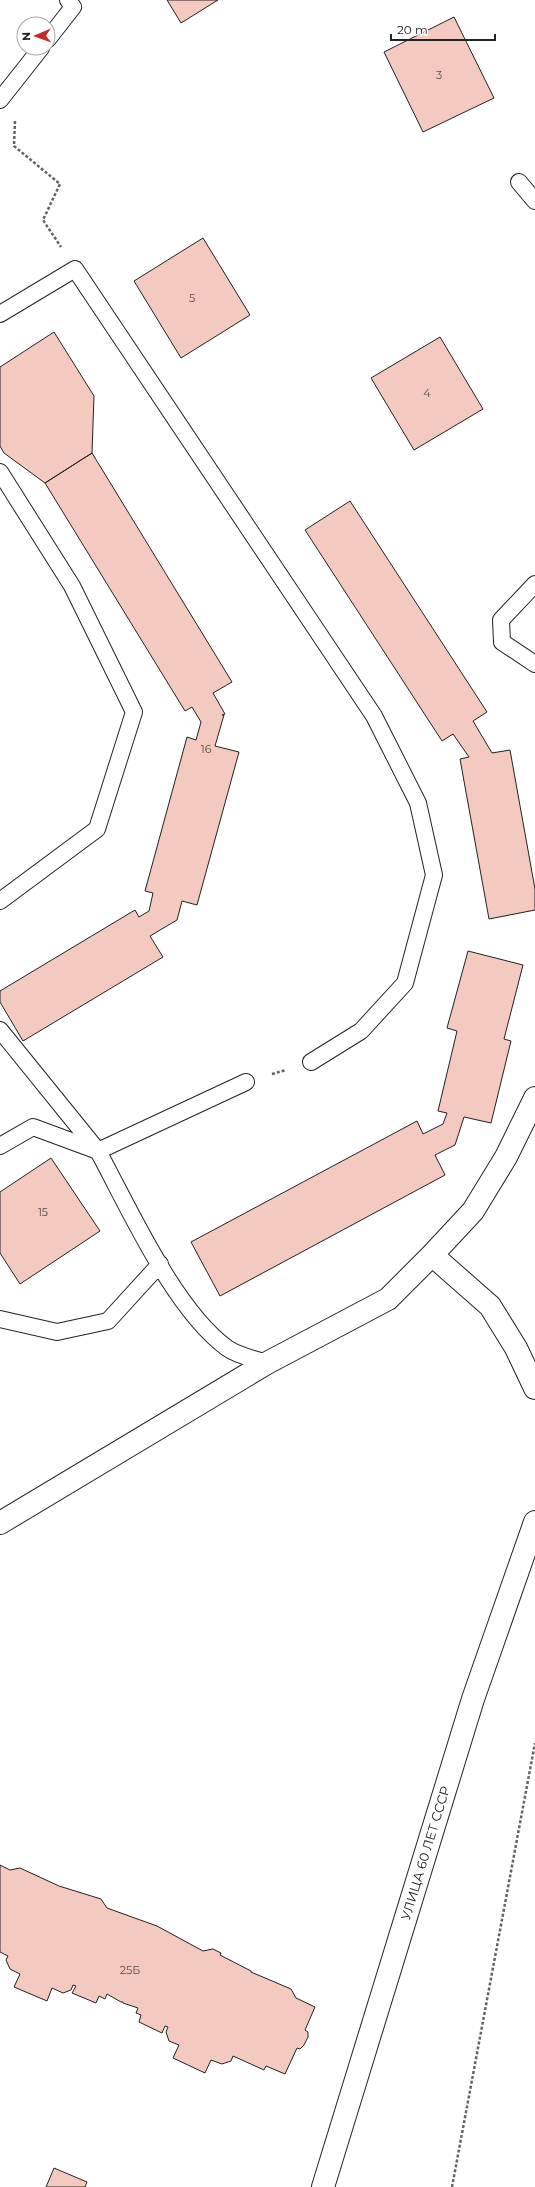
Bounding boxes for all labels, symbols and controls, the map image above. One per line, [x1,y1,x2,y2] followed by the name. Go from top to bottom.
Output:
[16,16,56,56] north arrow
[391,16,495,42] scale bar
[397,22,428,37] text: 20 m
[19,32,33,41] text: N
[436,68,442,82] house number: 3
[189,291,195,305] house number: 5
[423,386,431,400] house number: 4
[201,742,212,756] house number: 16
[38,1205,48,1219] house number: 15
[397,1784,453,1922] street label: УЛИЦА 60 ЛЕТ СССР
[120,1963,140,1977] house number: 25Б

